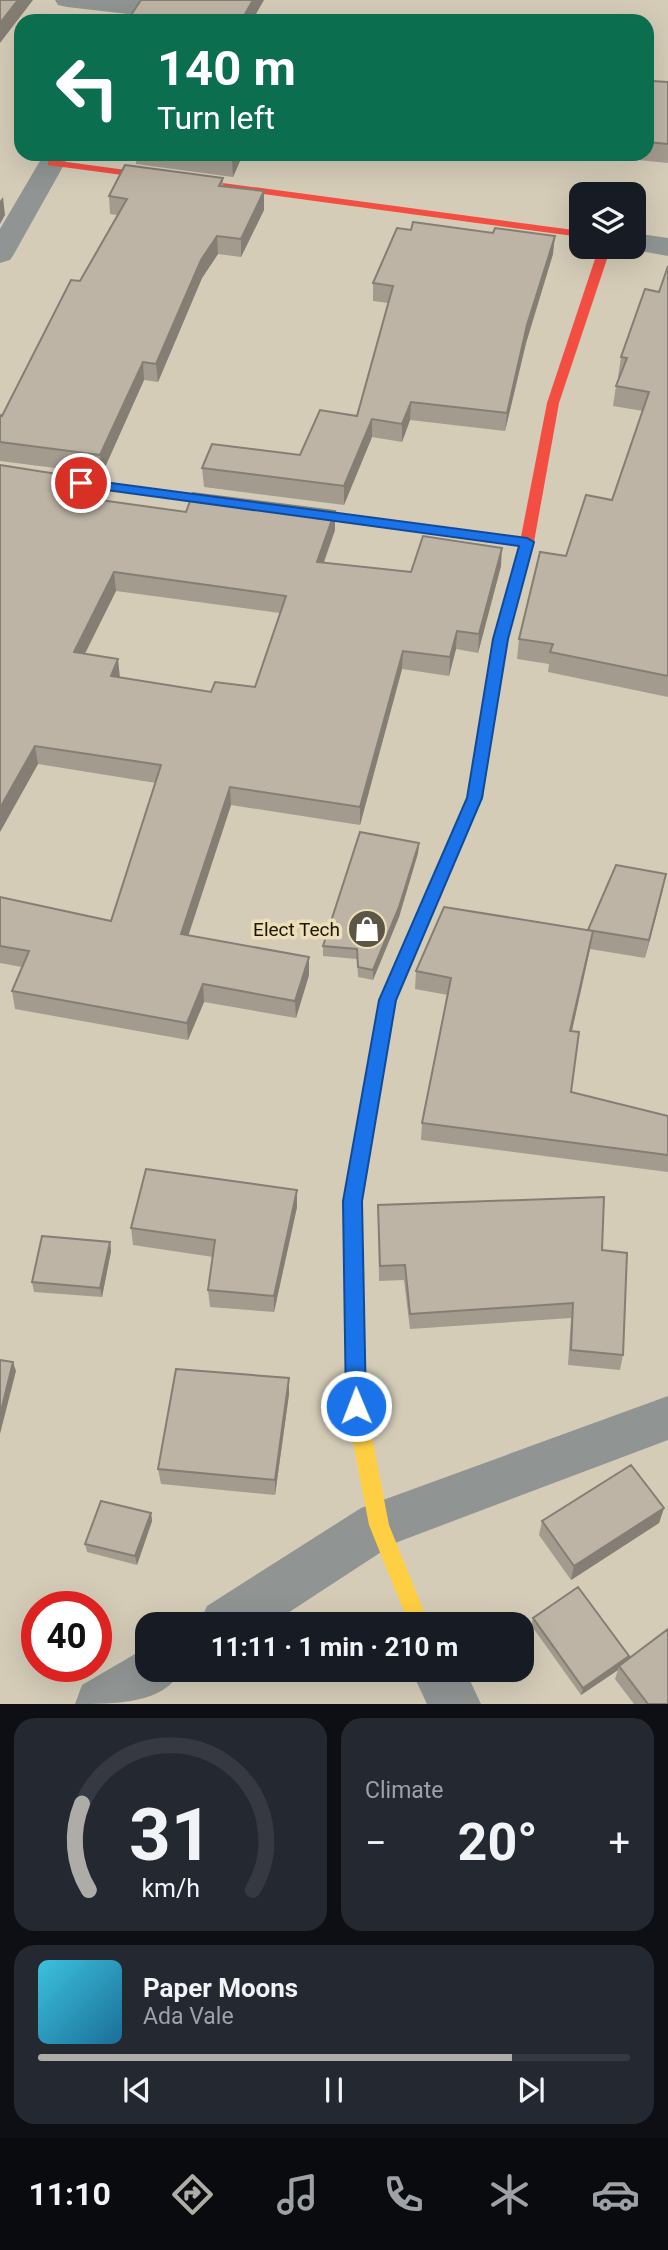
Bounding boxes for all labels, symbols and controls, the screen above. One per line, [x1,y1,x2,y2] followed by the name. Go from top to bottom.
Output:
[157,40,296,97] text: 140 m
[42,42,133,133] icon: left
[157,99,275,137] text: Turn left
[569,182,646,259] map controls
[569,182,646,259] button: layers
[51,453,111,513] pin
[62,464,100,502] icon: arrive
[346,908,388,950] shop icon: Elect Tech
[253,918,340,941] place label: Elect Tech
[319,1369,393,1443] position arrow
[21,1591,112,1682] speed limit sign: 40
[211,1632,458,1662] text: 11:11 · 1 min · 210 m
[365,1777,444,1804] text: Climate
[129,1793,212,1879] text: 31
[458,1812,538,1873] text: 20°
[365,1821,387,1865] text: −
[608,1821,630,1865] text: +
[141,1874,200,1903] text: km/h
[143,1973,298,2003] text: Paper Moons
[143,2003,234,2030] text: Ada Vale
[118,2071,156,2109] icon: previous
[315,2071,353,2109] icon: pause
[512,2071,550,2109] icon: next
[168,2170,217,2219] icon: directions
[273,2170,322,2219] icon: music
[379,2170,428,2219] icon: phone
[485,2170,534,2219] icon: climate
[591,2170,640,2219] icon: car
[28,2175,111,2213] text: 11:10

